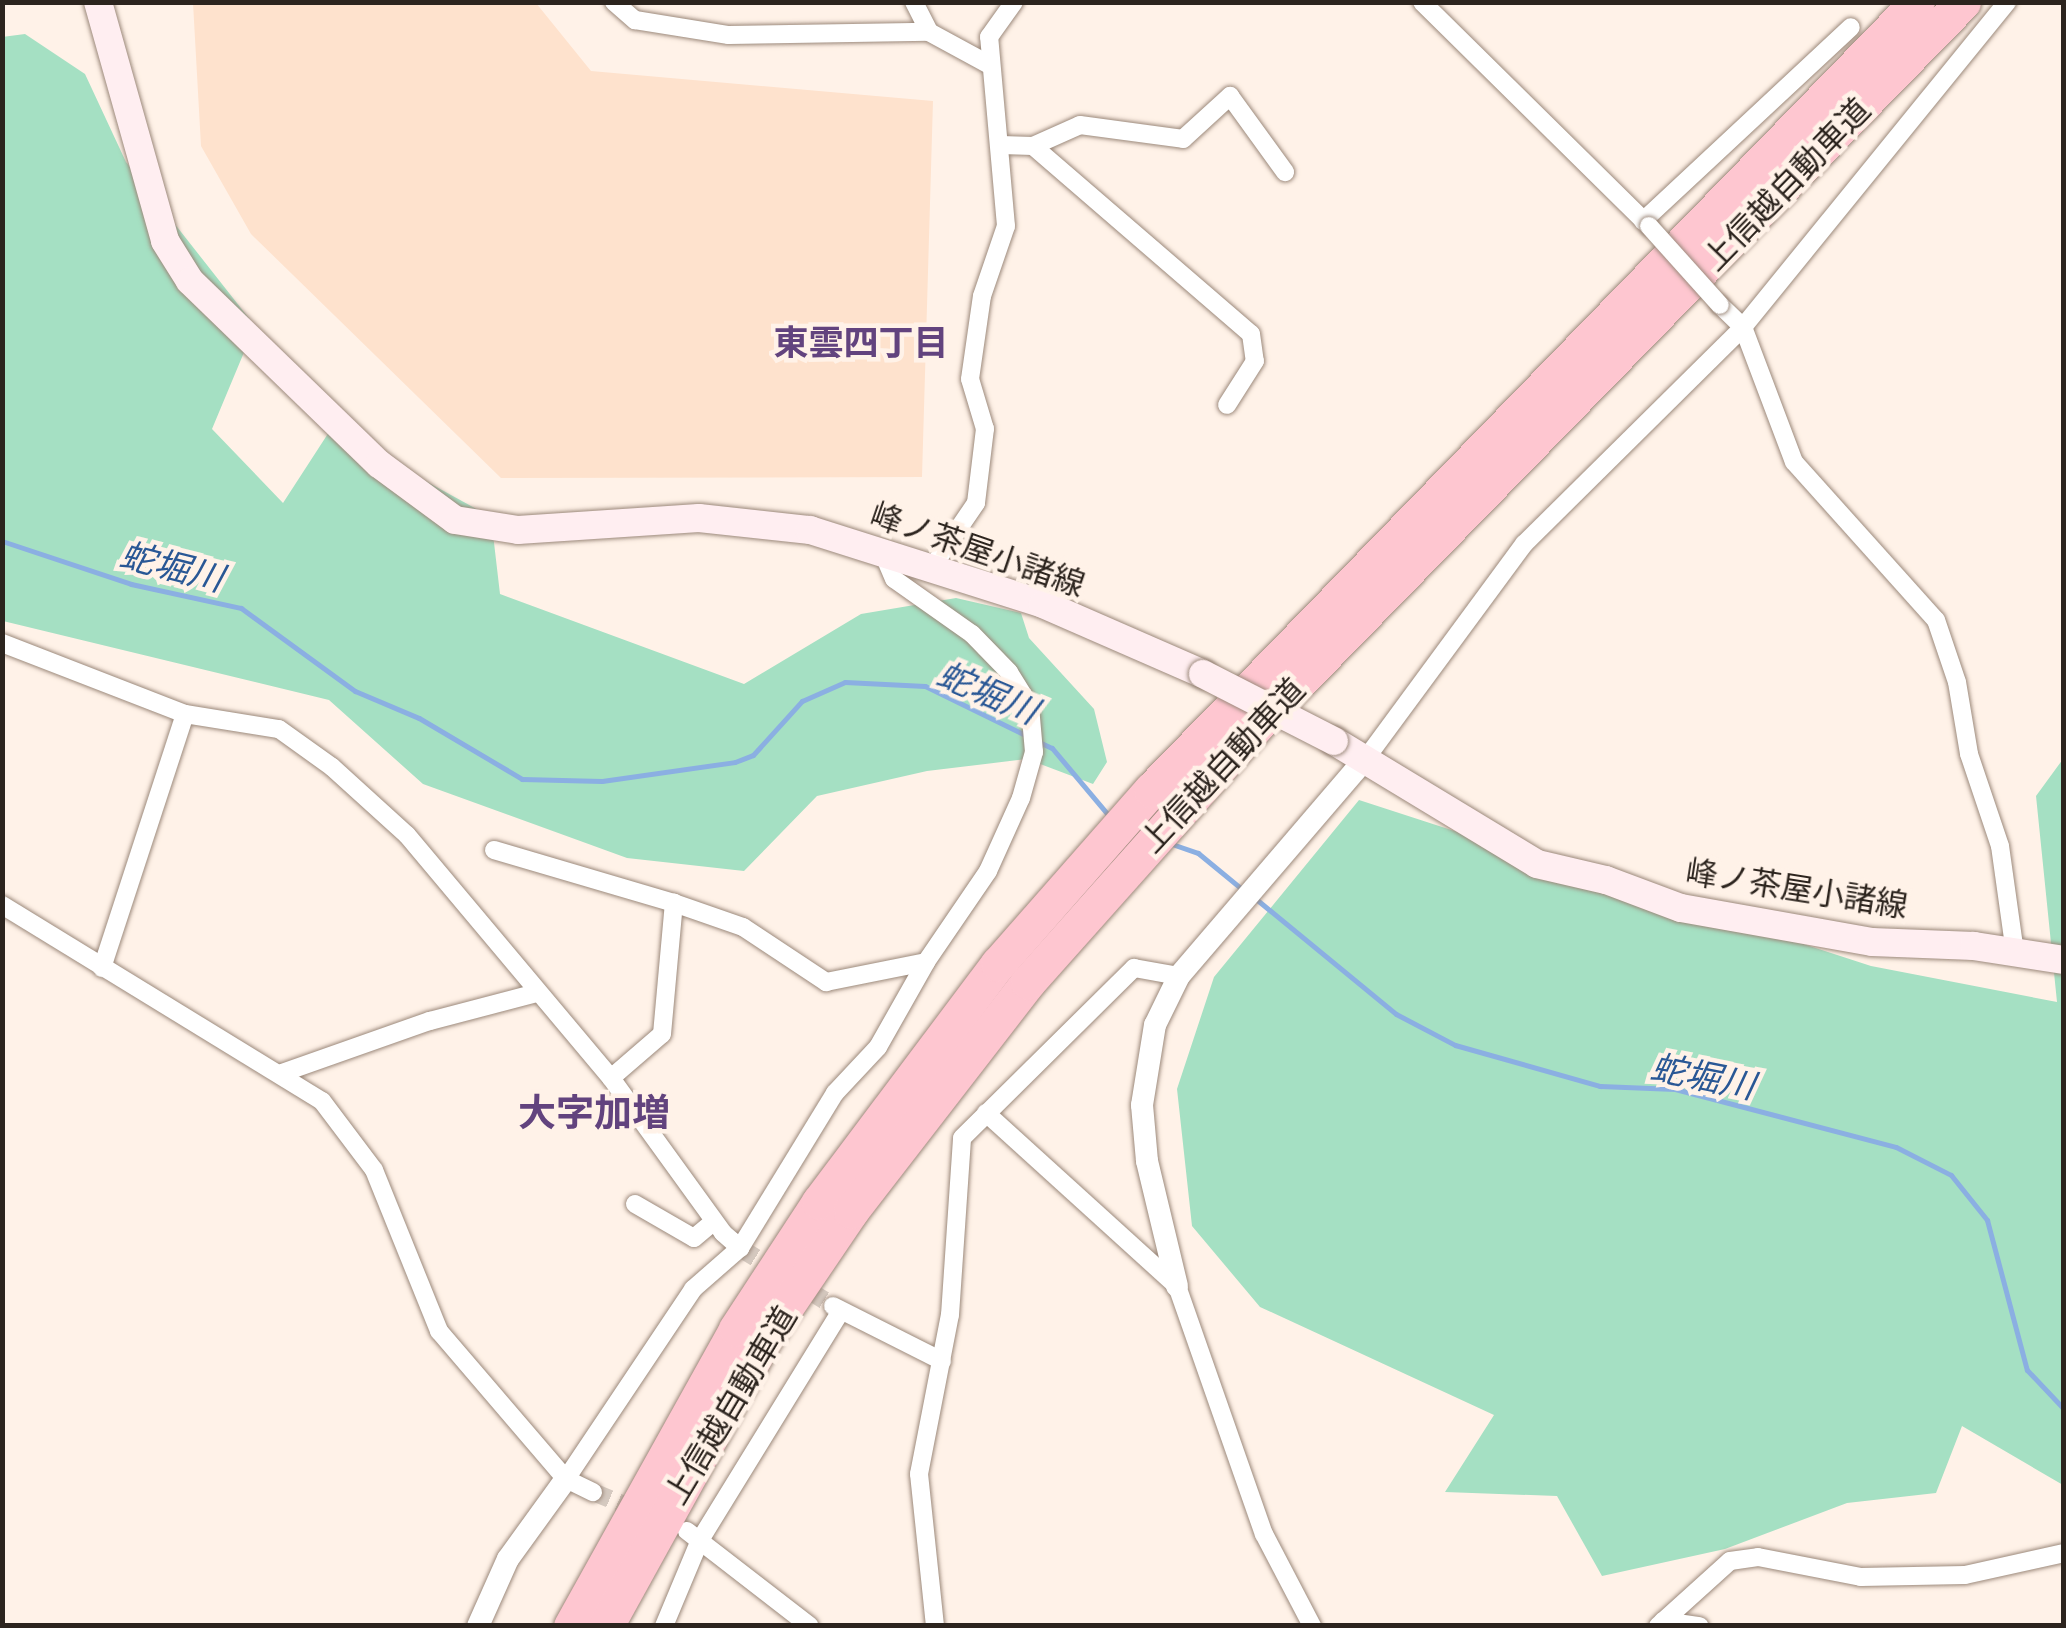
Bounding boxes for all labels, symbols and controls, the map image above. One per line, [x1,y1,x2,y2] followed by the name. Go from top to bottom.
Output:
[1694,90,1878,278] street label: 上信越自動車道
[774,321,948,363] district label: 東雲四丁目
[866,494,1090,604] street label: 峰ノ茶屋小諸線
[116,533,228,599] water label: 蛇堀川
[931,652,1045,732] water label: 蛇堀川
[1132,670,1312,860] street label: 上信越自動車道
[1683,852,1911,924] street label: 峰ノ茶屋小諸線
[1647,1045,1759,1107] water label: 蛇堀川
[518,1089,670,1135] district label: 大字加増
[656,1299,804,1511] street label: 上信越自動車道

